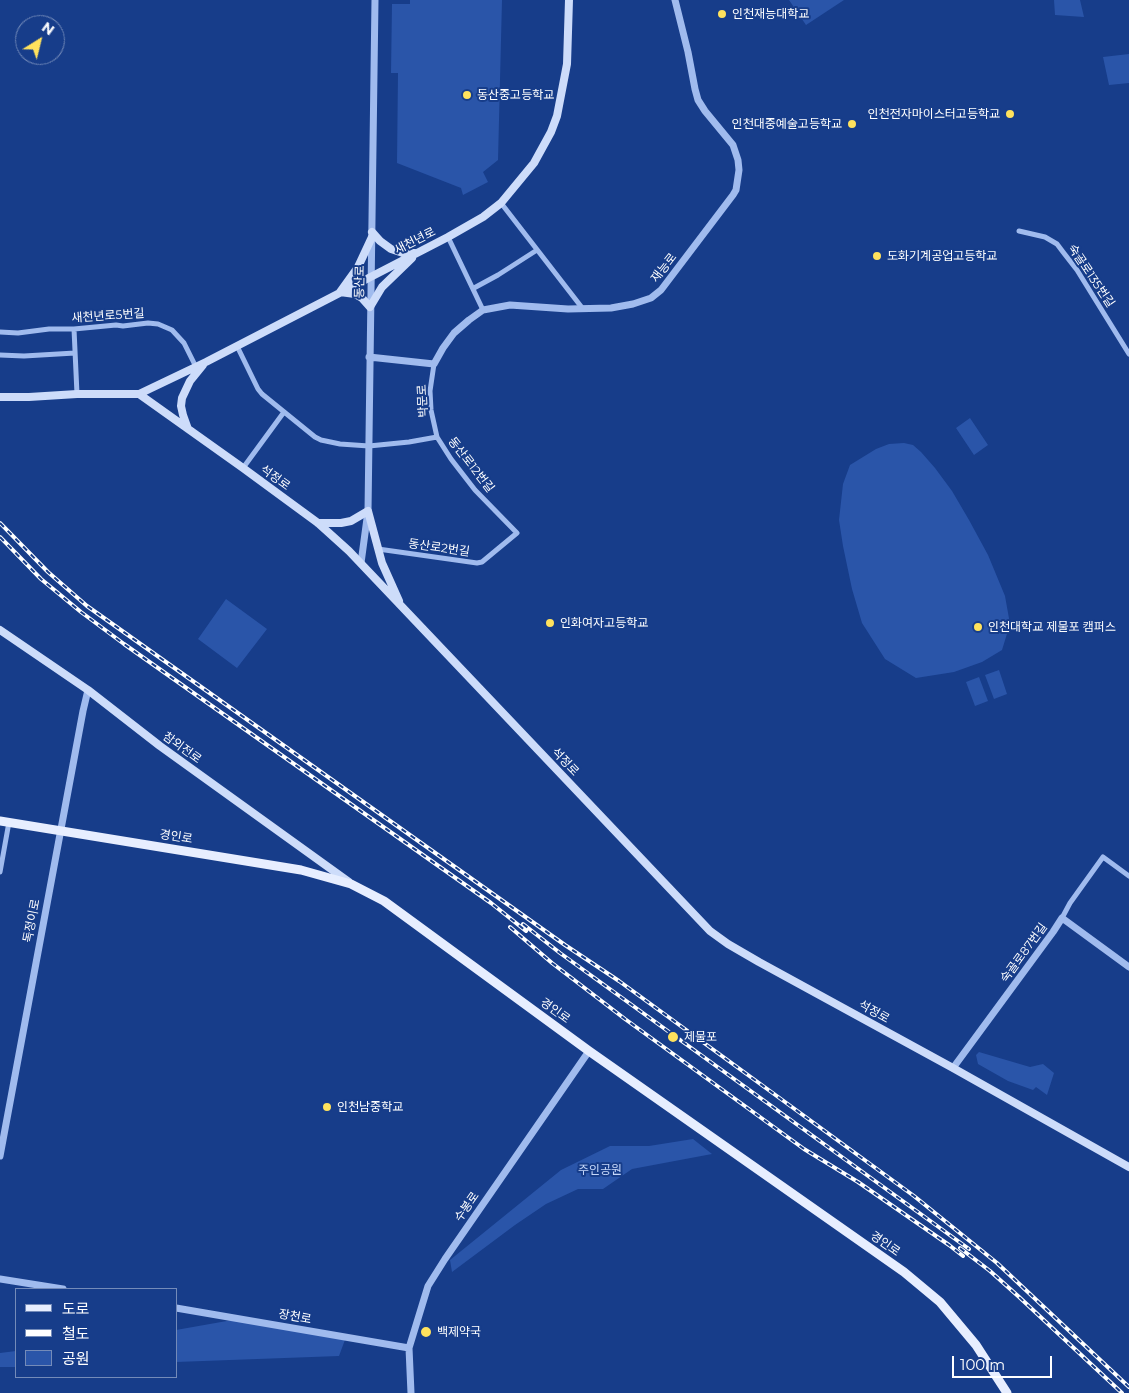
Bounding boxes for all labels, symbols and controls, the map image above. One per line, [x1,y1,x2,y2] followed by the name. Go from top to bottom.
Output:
[732,7,809,21] place label: 인천재능대학교
[716,8,728,20] marker: 인천재능대학교
[15,15,65,65] north arrow
[38,18,58,39] text: N
[477,88,554,102] place label: 동산중고등학교
[461,89,473,101] marker: 동산중고등학교
[868,107,1000,121] place label: 인천전자마이스터고등학교
[1004,108,1016,120] marker: 인천전자마이스터고등학교
[732,117,842,131] place label: 인천대중예술고등학교
[846,118,858,130] marker: 인천대중예술고등학교
[392,225,438,257] street label: 새천년로
[1065,242,1117,310] street label: 숙골로135번길
[887,249,997,263] place label: 도화기계공업고등학교
[871,250,883,262] marker: 도화기계공업고등학교
[648,251,680,285] street label: 재능로
[353,265,367,299] street label: 동산로
[71,306,145,326] street label: 새천년로5번길
[415,384,431,418] street label: 박문로
[445,434,497,496] street label: 동산로12번길
[257,462,293,494] street label: 석정로
[407,537,471,559] street label: 동산로2번길
[560,616,648,630] place label: 인화여자고등학교
[544,617,556,629] marker: 인화여자고등학교
[988,620,1116,634] place label: 인천대학교 제물포 캠퍼스
[972,621,984,633] marker: 인천대학교 제물포 캠퍼스
[160,729,204,767] street label: 참외전로
[548,745,582,779] street label: 석정로
[159,827,193,847] street label: 경인로
[21,898,43,944] street label: 독정이로
[998,920,1050,986] street label: 숙골로87번길
[537,995,573,1027] street label: 경인로
[856,998,892,1026] street label: 석정로
[666,1030,680,1044] marker: 제물포
[684,1030,717,1044] place label: 제물포
[337,1100,403,1114] place label: 인천남중학교
[321,1101,333,1113] marker: 인천남중학교
[578,1163,622,1177] park label: 주인공원
[452,1189,482,1225] street label: 수봉로
[867,1229,903,1259] street label: 경인로
[15,1288,178,1378] legend
[62,1299,90,1318] text: 도로
[277,1307,313,1327] street label: 장천로
[62,1324,90,1343] text: 철도
[419,1325,433,1339] marker: 백제약국
[437,1325,481,1339] place label: 백제약국
[954,1346,1054,1378] scale bar
[62,1349,90,1368] text: 공원
[960,1355,1005,1374] text: 100 m

